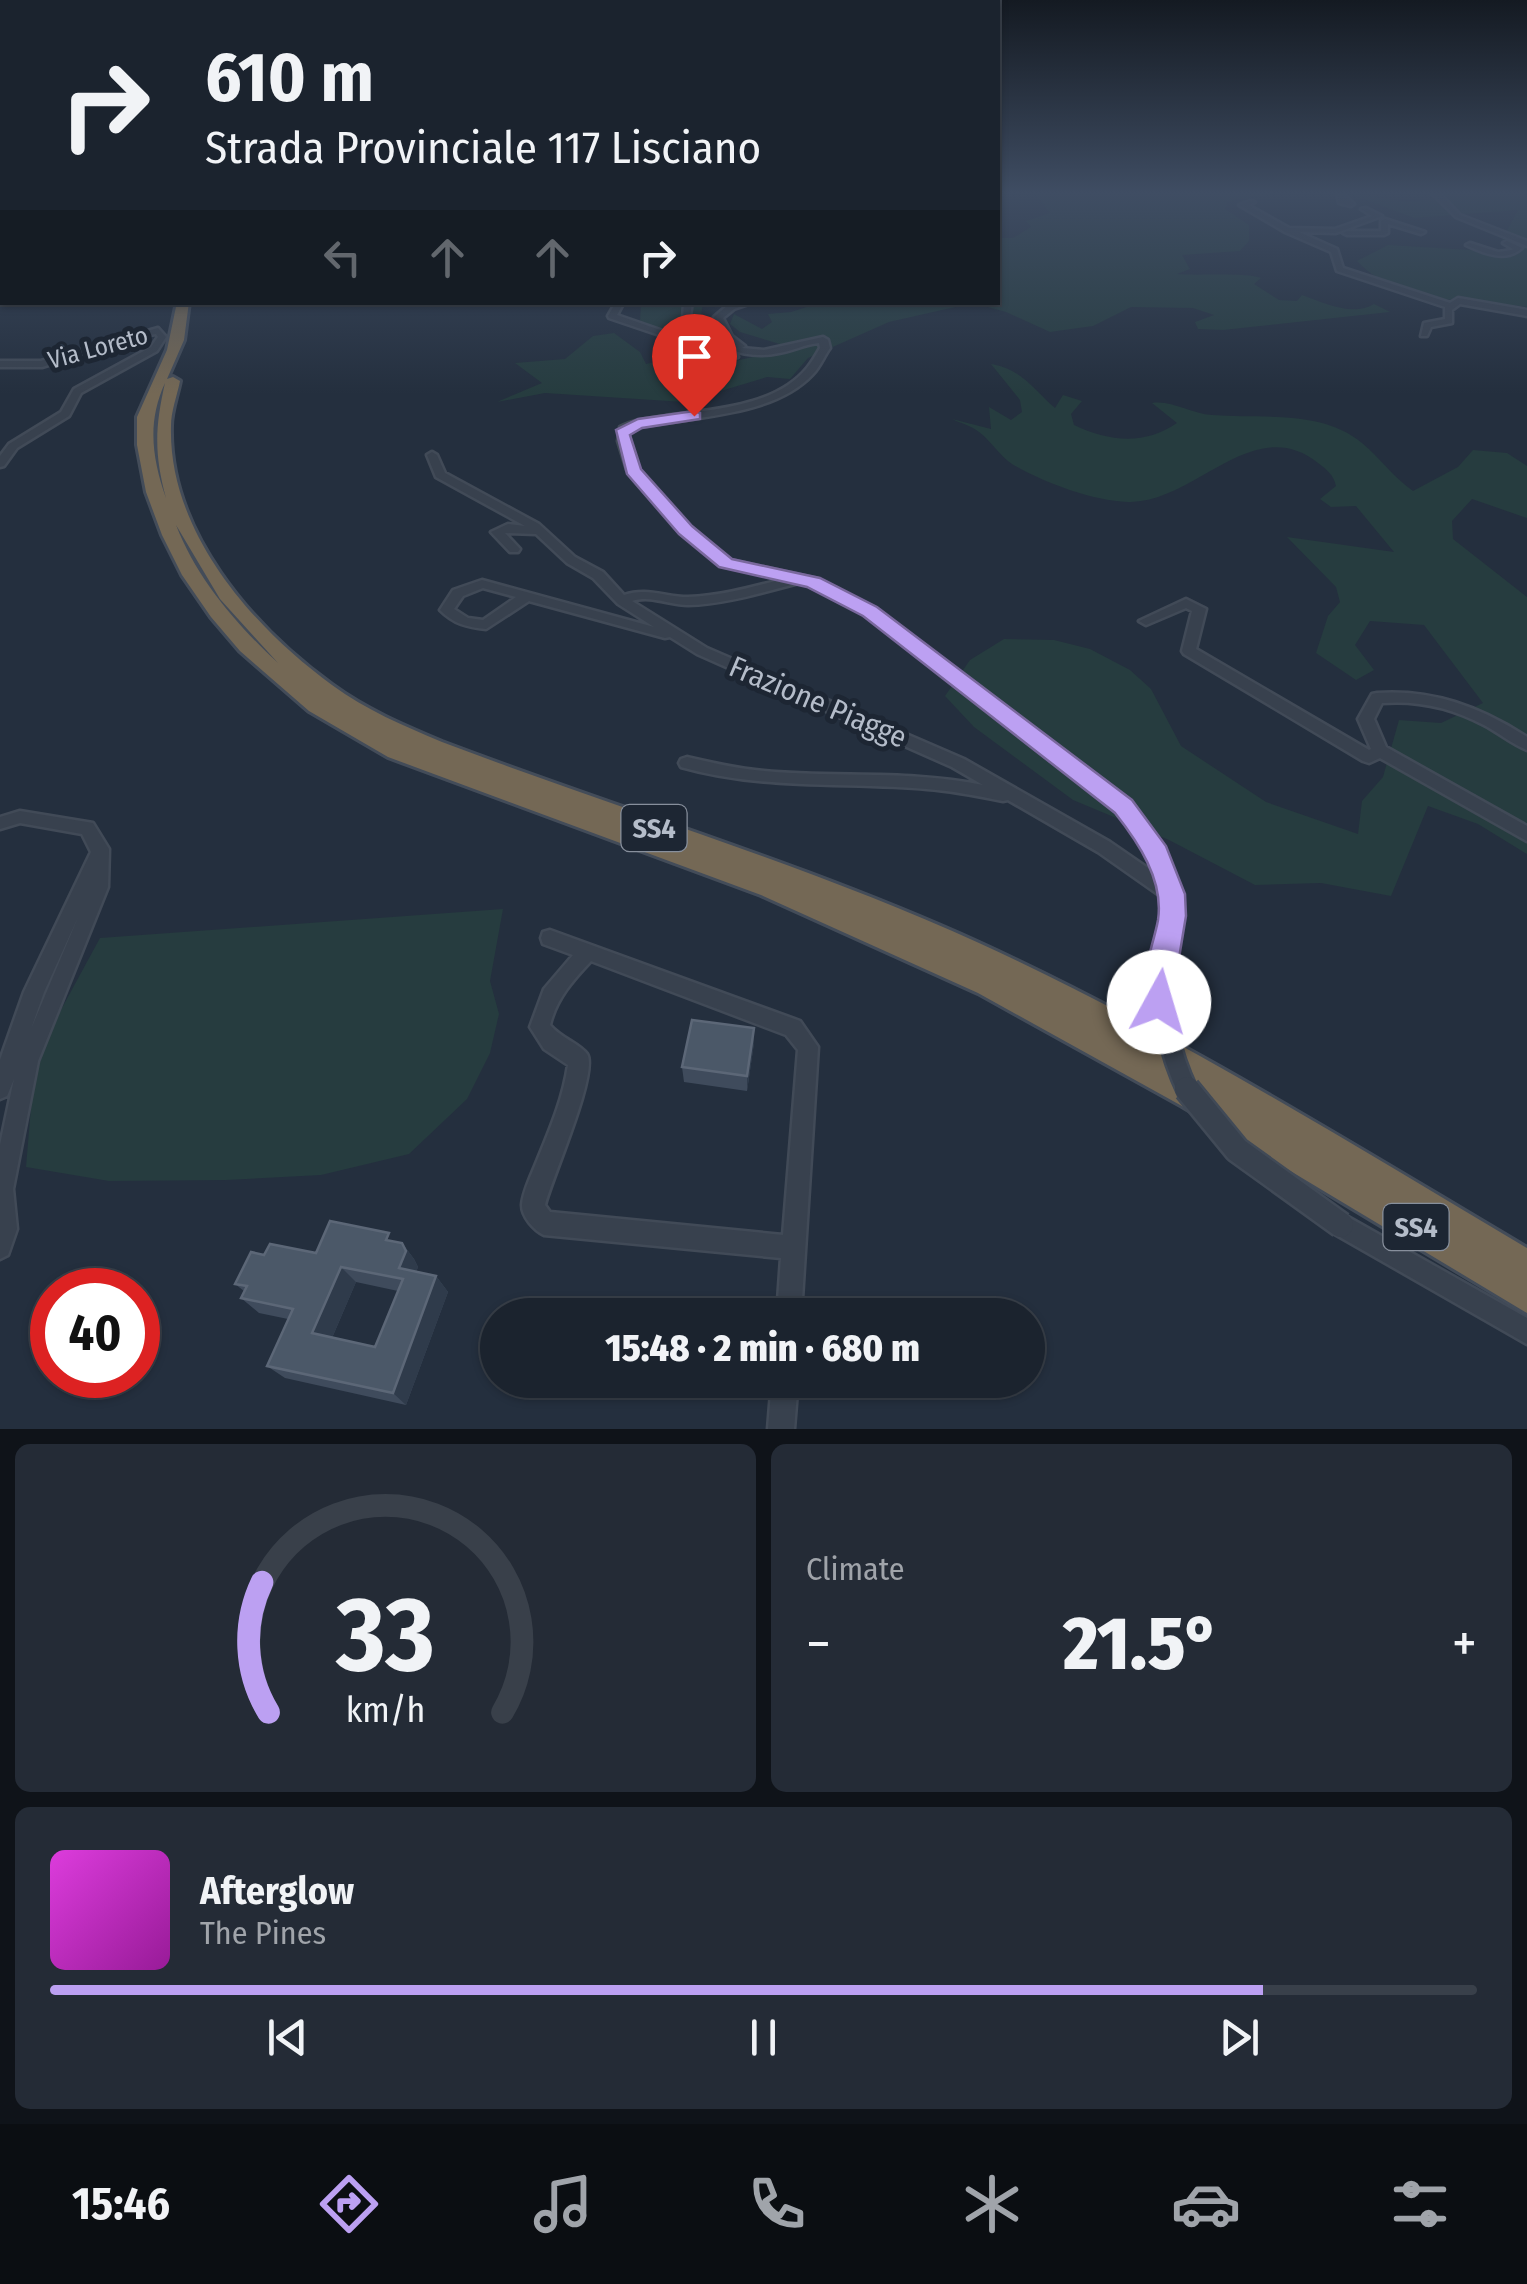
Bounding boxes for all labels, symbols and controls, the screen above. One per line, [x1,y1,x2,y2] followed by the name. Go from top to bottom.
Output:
[205,36,374,120] text: 610 m
[40,40,170,170] icon: right
[205,121,761,175] text: Strada Provinciale 117 Lisciano
[315,230,370,285] icon: left
[420,230,475,285] icon: ahead
[525,230,580,285] icon: ahead
[630,230,685,285] icon: right
[652,314,737,417] pin
[45,320,151,376] street label: Via Loreto
[667,329,722,384] icon: arrive
[724,648,912,756] street label: Frazione Piagge
[622,805,686,851] road number: SS4
[1107,950,1211,1054] position arrow
[1384,1204,1448,1250] road number: SS4
[30,1268,160,1398] speed limit sign: 40
[605,1325,920,1371] text: 15:48 · 2 min · 680 m
[806,1550,905,1588] text: Climate
[335,1573,435,1698] text: 33
[1063,1599,1220,1689] text: 21.5°
[806,1611,831,1677] text: −
[1452,1611,1477,1677] text: +
[346,1689,425,1731] text: km/h
[200,1868,354,1914] text: Afterglow
[200,1914,326,1952] text: The Pines
[260,2010,315,2065] icon: previous
[736,2010,791,2065] icon: pause
[1212,2010,1267,2065] icon: next
[314,2169,384,2239] icon: directions
[528,2169,598,2239] icon: music
[742,2169,812,2239] icon: phone
[957,2169,1027,2239] icon: climate
[1171,2169,1241,2239] icon: car
[1385,2169,1455,2239] icon: filters
[72,2177,170,2231] text: 15:46

